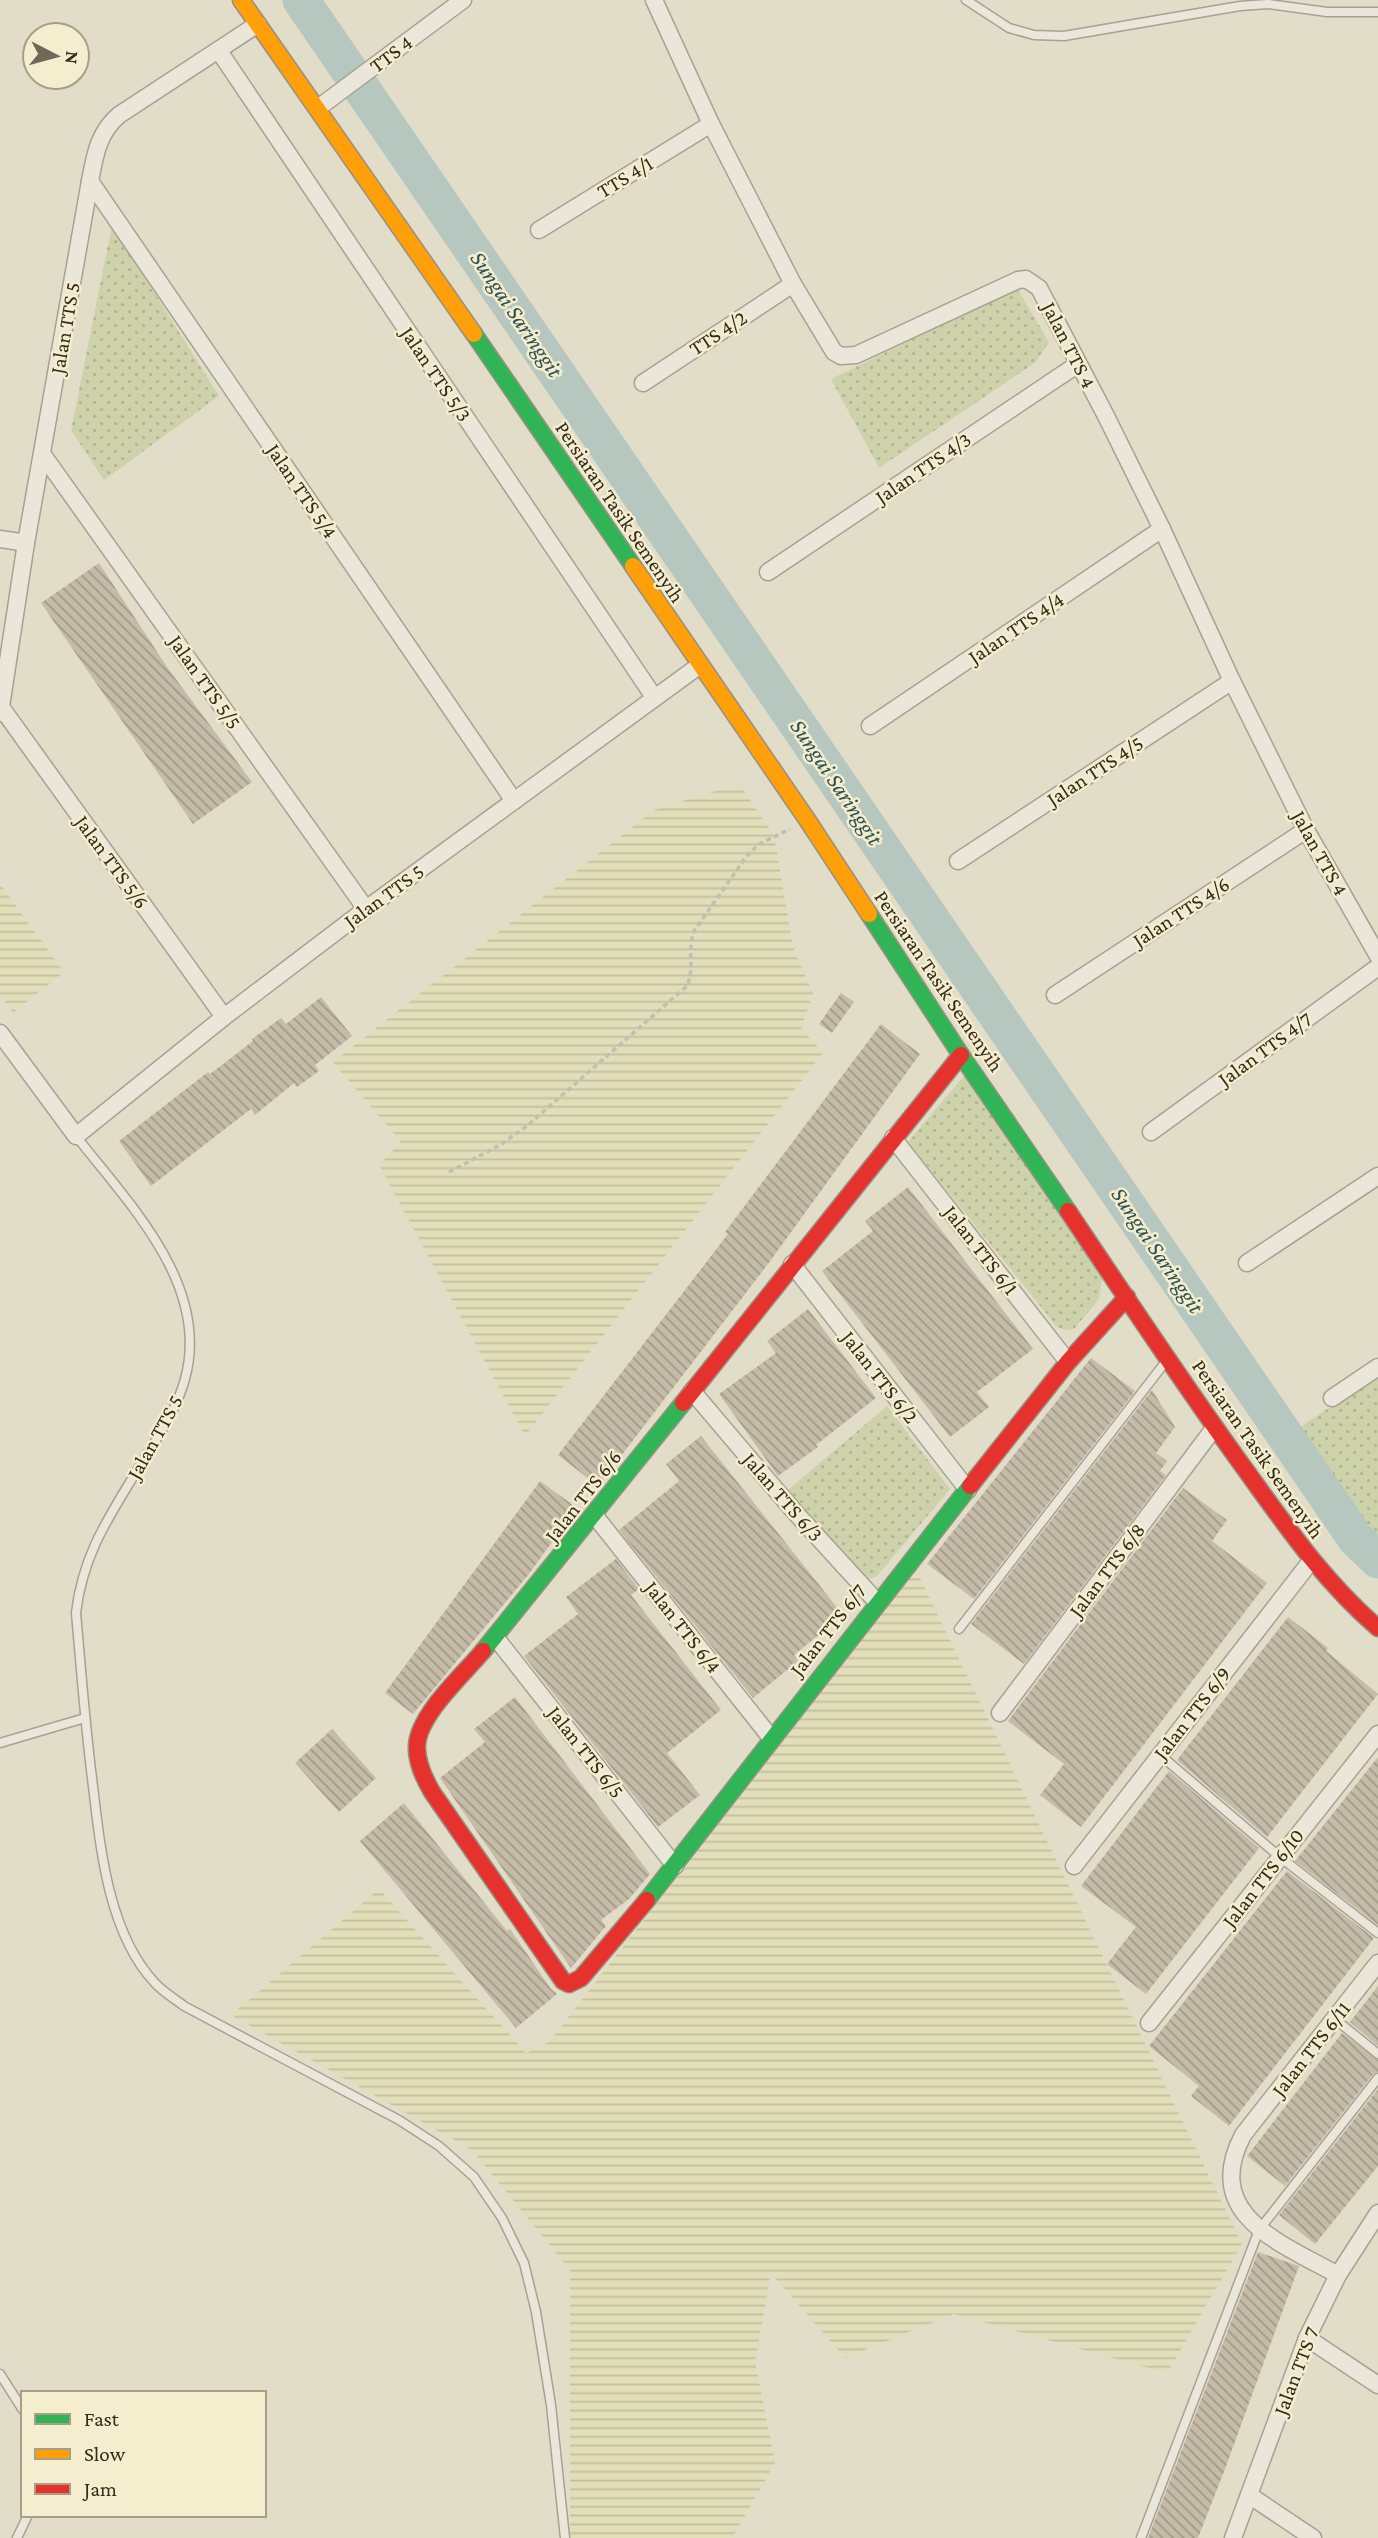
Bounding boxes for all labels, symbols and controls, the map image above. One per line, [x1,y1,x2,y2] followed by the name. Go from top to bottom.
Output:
[21,21,91,91] north arrow
[365,30,417,78] street label: TTS 4
[61,50,84,65] text: N
[593,151,657,203] street label: TTS 4/1
[465,246,569,383] water label: Sungai Saringgit
[45,280,85,378] street label: Jalan TTS 5
[1036,296,1101,392] street label: Jalan TTS 4
[685,305,751,361] street label: TTS 4/2
[394,320,476,426] street label: Jalan TTS 5/3
[550,417,690,607] street label: Persiaran Tasik Semenyih
[869,427,975,510] street label: Jalan TTS 4/3
[260,437,342,543] street label: Jalan TTS 5/4
[962,587,1068,670] street label: Jalan TTS 4/4
[163,629,246,734] street label: Jalan TTS 5/5
[785,714,889,851] water label: Sungai Saringgit
[1040,731,1148,812] street label: Jalan TTS 4/5
[1286,804,1353,900] street label: Jalan TTS 4
[69,809,154,913] street label: Jalan TTS 5/6
[338,859,429,934] street label: Jalan TTS 5
[1126,872,1234,953] street label: Jalan TTS 4/6
[869,886,1009,1076] street label: Persiaran Tasik Semenyih
[1212,1007,1317,1092] street label: Jalan TTS 4/7
[1106,1182,1210,1319] water label: Sungai Saringgit
[937,1199,1023,1299] street label: Jalan TTS 6/1
[835,1325,923,1428] street label: Jalan TTS 6/2
[1187,1355,1329,1543] street label: Persiaran Tasik Semenyih
[121,1391,188,1485] street label: Jalan TTS 5
[538,1445,626,1548] street label: Jalan TTS 6/6
[737,1446,828,1546] street label: Jalan TTS 6/3
[1063,1518,1150,1623] street label: Jalan TTS 6/8
[638,1575,726,1678] street label: Jalan TTS 6/4
[783,1579,872,1682] street label: Jalan TTS 6/7
[1147,1662,1236,1766] street label: Jalan TTS 6/9
[541,1700,629,1803] street label: Jalan TTS 6/5
[1216,1824,1309,1934] street label: Jalan TTS 6/10
[1265,1997,1355,2103] street label: Jalan TTS 6/11
[1267,2323,1324,2420] street label: Jalan TTS 7
[21,2391,266,2517] legend
[84,2407,120,2431] text: Fast
[84,2442,126,2466] text: Slow
[82,2477,117,2501] text: Jam

